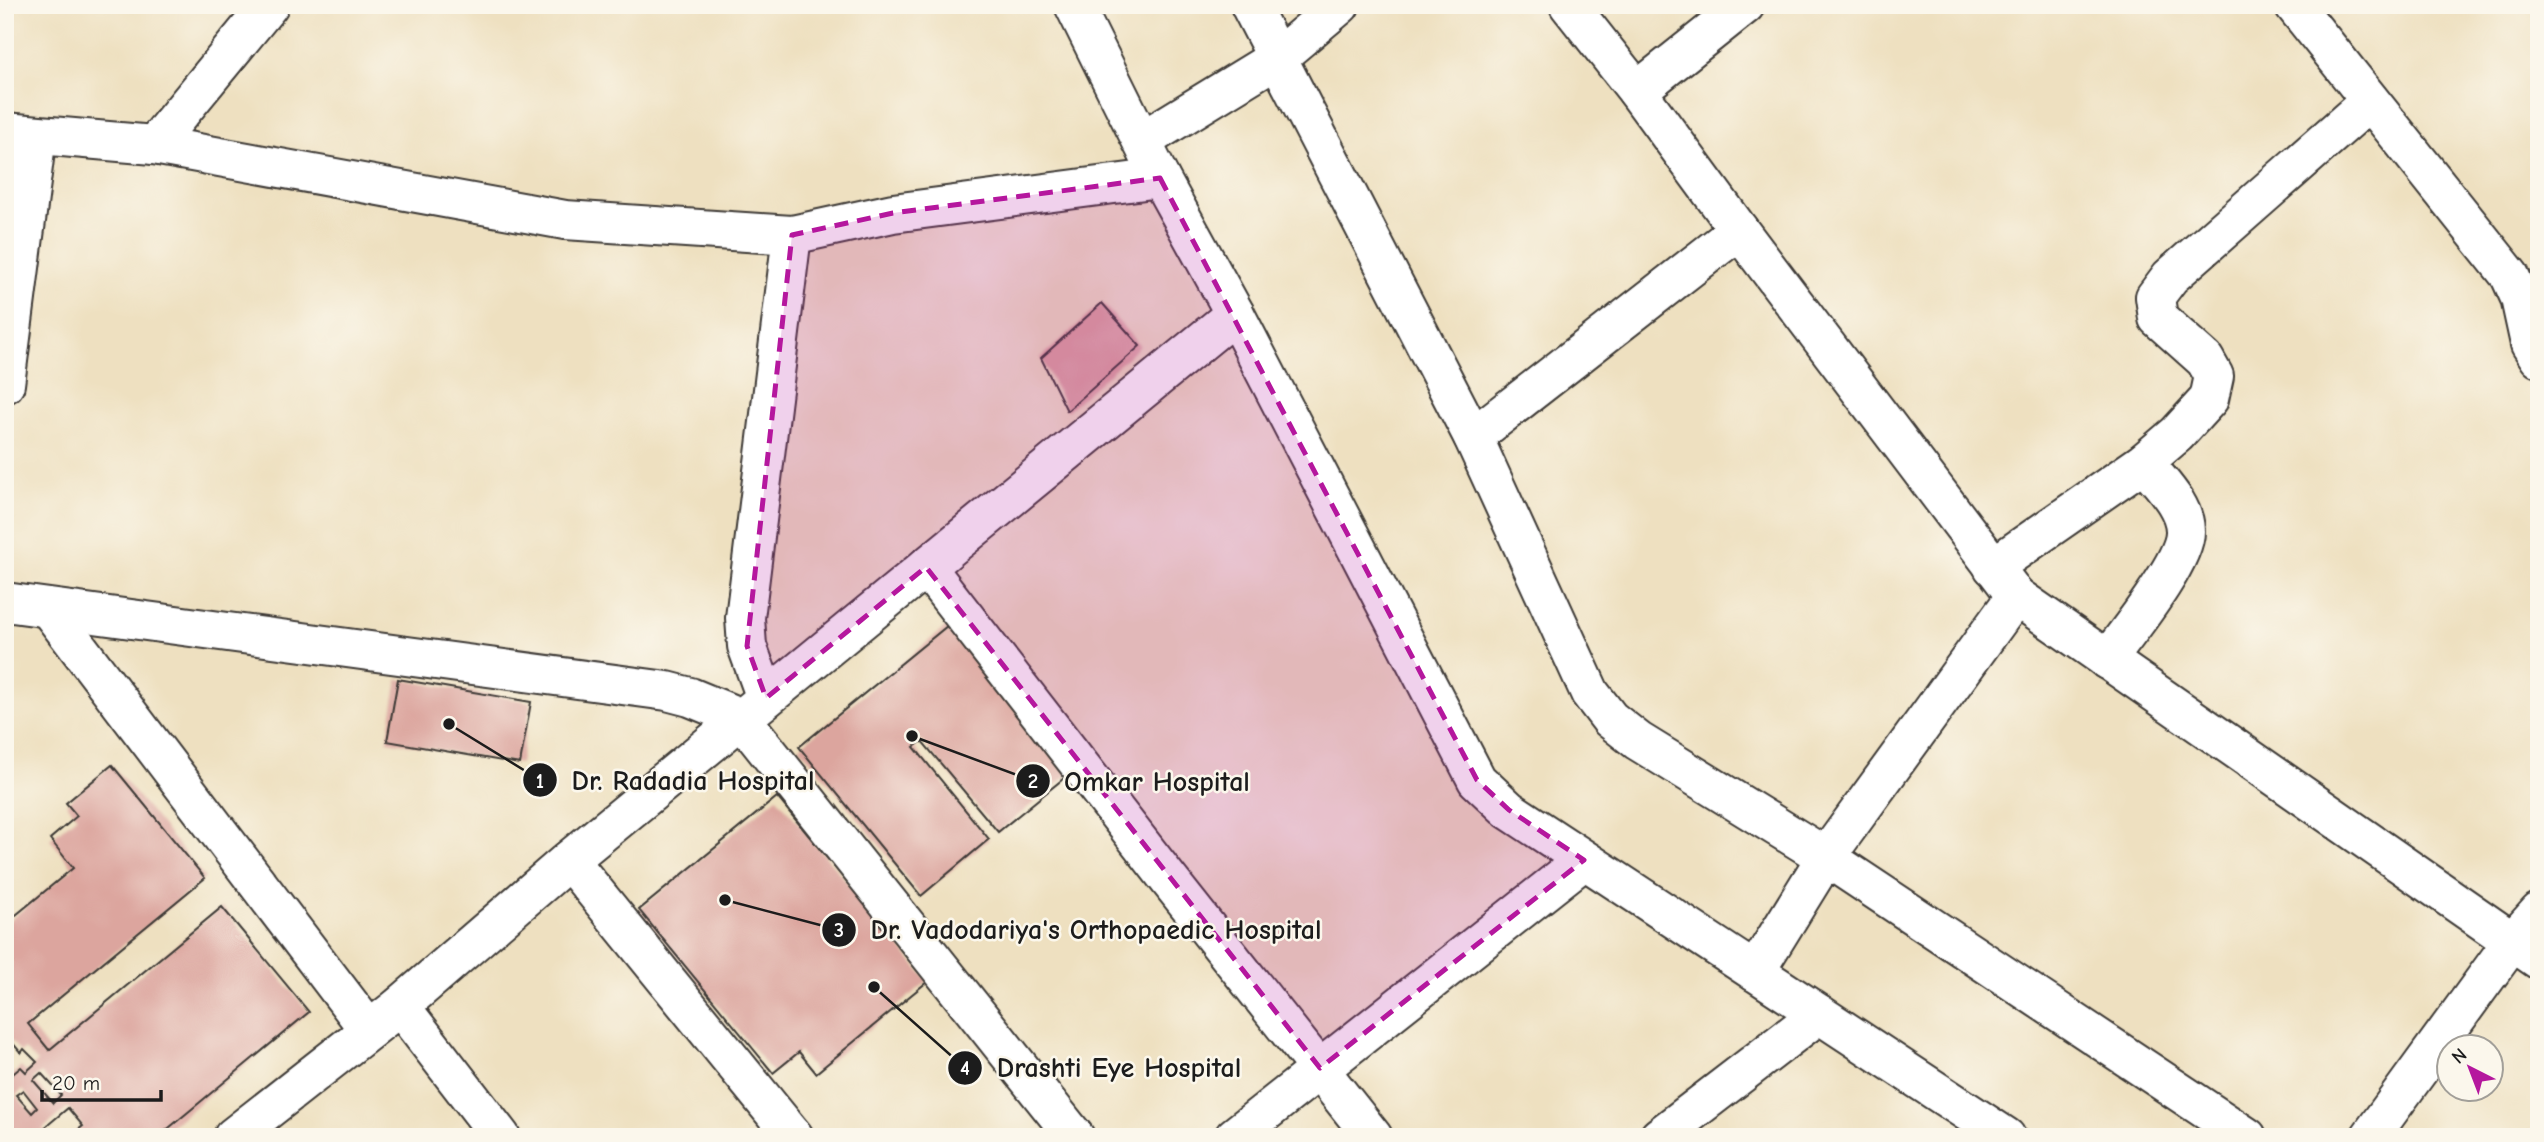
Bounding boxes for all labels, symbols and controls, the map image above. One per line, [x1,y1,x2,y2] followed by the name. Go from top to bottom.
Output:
[522,756,828,805] callout: Dr. Radadia Hospital
[1015,756,1264,805] callout: Omkar Hospital
[571,765,815,797] text: Dr. Radadia Hospital
[1064,766,1250,798] text: Omkar Hospital
[536,769,544,793] text: 1
[1028,769,1038,793] text: 2
[821,905,1335,954] callout: Dr. Vadodariya's Orthopaedic Hospital
[870,914,1322,946] text: Dr. Vadodariya's Orthopaedic Hospital
[834,918,844,942] text: 3
[2436,1034,2506,1104] north arrow
[947,1043,1255,1092] callout: Drashti Eye Hospital
[2447,1044,2471,1068] text: N
[997,1052,1241,1084] text: Drashti Eye Hospital
[960,1056,970,1080] text: 4
[42,1058,161,1102] scale bar
[52,1071,100,1095] text: 20 m

